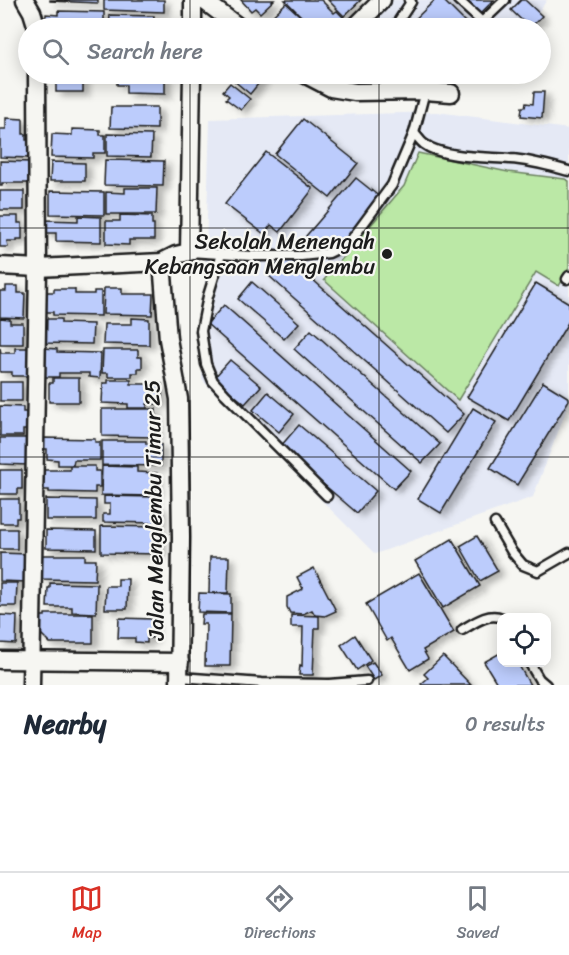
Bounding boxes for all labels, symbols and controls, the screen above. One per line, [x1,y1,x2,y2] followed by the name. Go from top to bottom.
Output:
[18,18,551,84] search box
[87,32,203,71] text: Search here
[39,35,72,68] icon: search
[144,222,375,286] place label: Sekolah Menengah Kebangsaan Menglembu
[380,247,394,261] marker: Sekolah Menengah Kebangsaan Menglembu
[132,379,176,642] street label: Jalan Menglembu Timur 25
[497,613,551,667] map controls
[497,613,551,667] button: locate
[24,701,106,747] text: Nearby
[465,707,545,742] text: 0 results
[70,882,103,947] tab: Map
[244,882,316,947] tab: Directions
[456,882,499,947] tab: Saved

